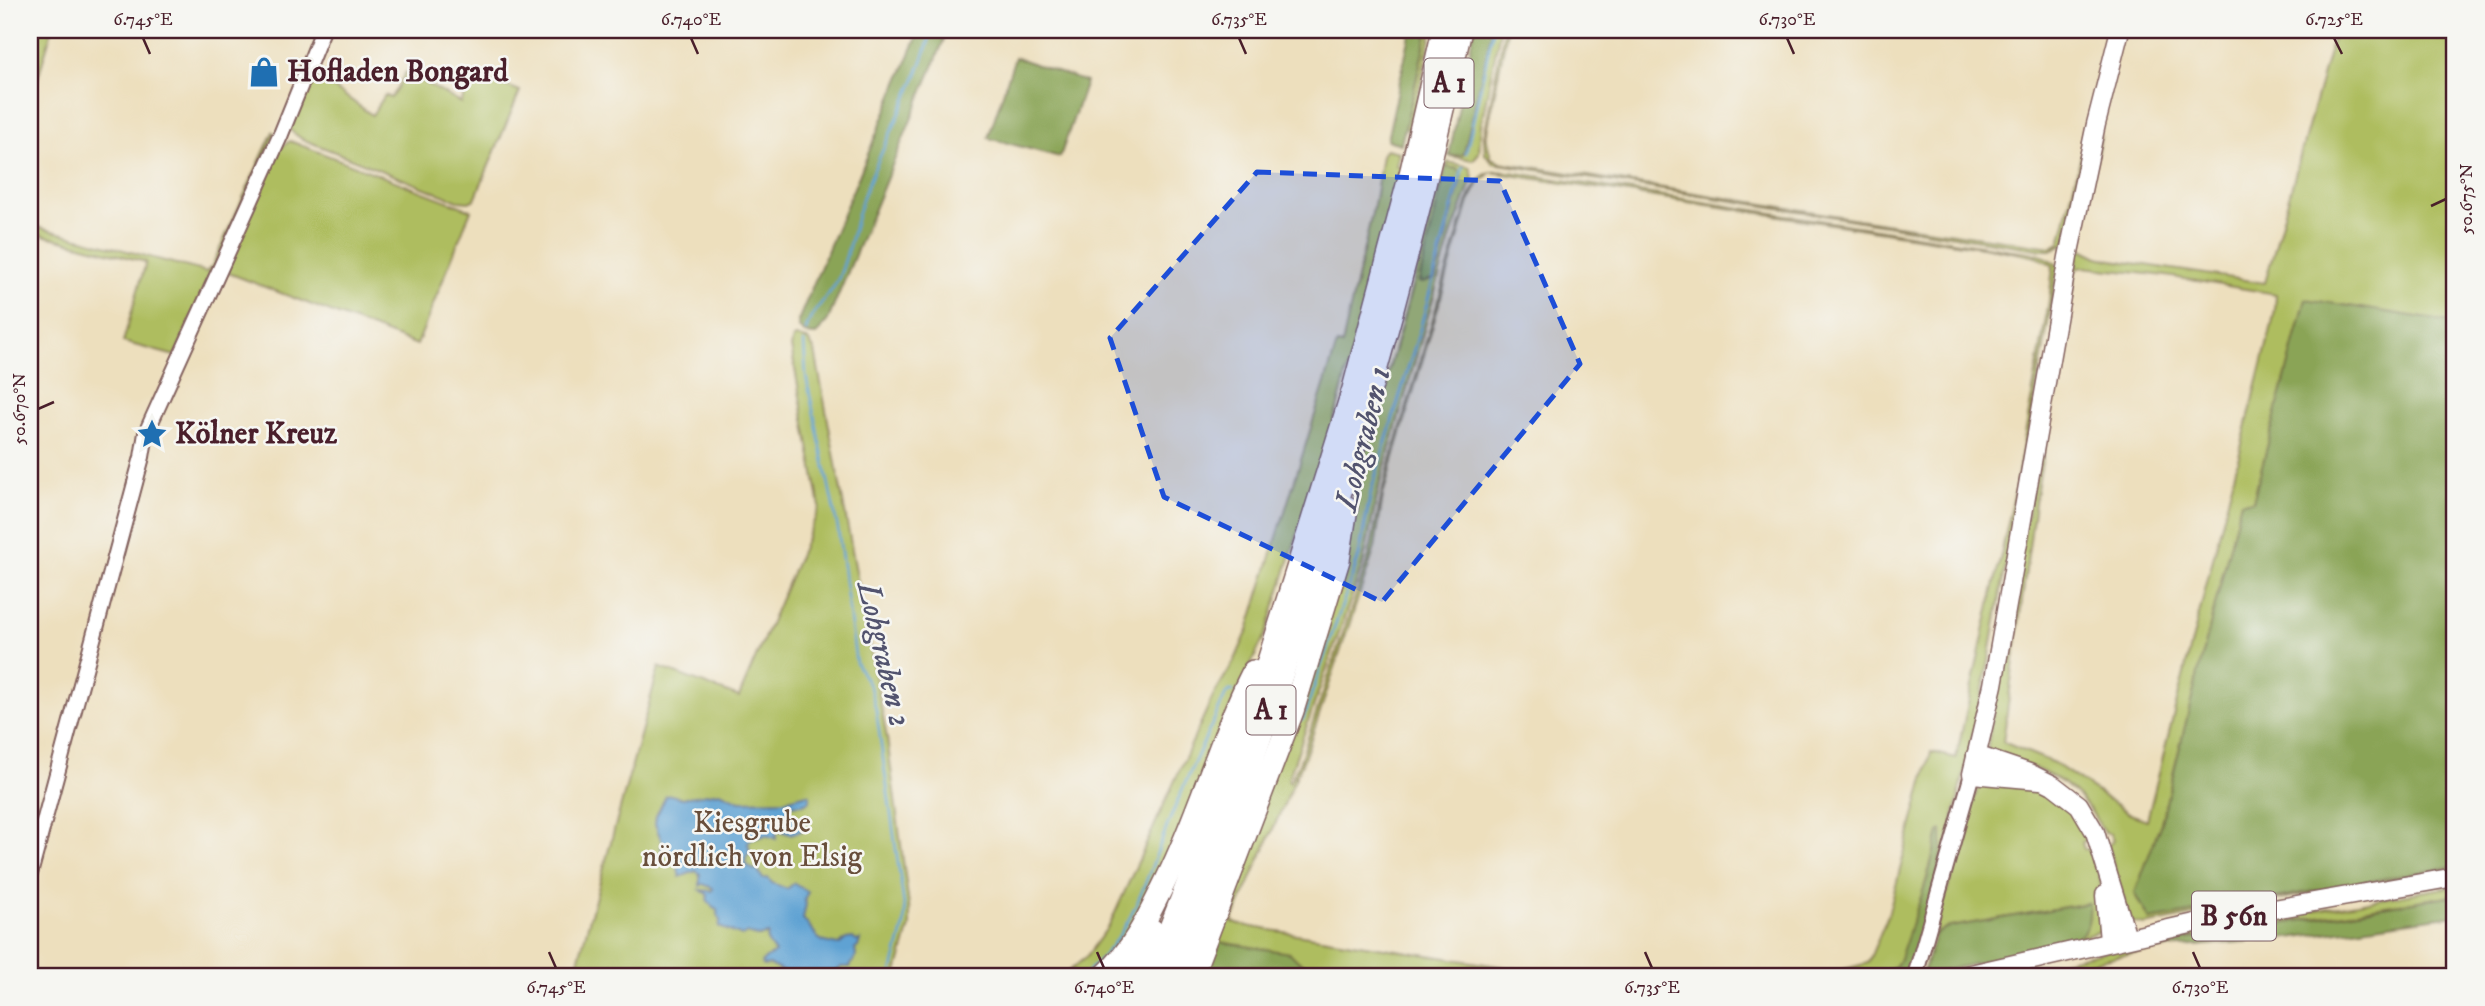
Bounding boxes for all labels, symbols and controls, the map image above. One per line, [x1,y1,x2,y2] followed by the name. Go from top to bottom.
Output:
[113,9,173,31] text: 6.745°E
[661,9,721,31] text: 6.740°E
[1211,9,1267,31] text: 6.735°E
[1759,9,1816,31] text: 6.730°E
[2305,9,2363,31] text: 6.725°E
[287,54,509,91] place label: Hofladen Bongard
[247,55,281,89] shop icon: Hofladen Bongard
[1424,58,1474,108] road number: A 1
[2456,163,2478,235] text: 50.675°N
[1326,363,1401,517] water label: Lohgraben 1
[9,373,31,445] text: 50.670°N
[175,416,338,453] place label: Kölner Kreuz
[135,417,169,451] place icon: Kölner Kreuz
[846,576,919,730] water label: Lohgraben 2
[1246,686,1296,734] road number: A 1
[642,805,863,876] park label: Kiesgrube nördlich von Elsig
[2192,892,2276,940] road number: B 56n
[526,977,586,999] text: 6.745°E
[1074,977,1134,999] text: 6.740°E
[1624,977,1680,999] text: 6.735°E
[2172,977,2229,999] text: 6.730°E

